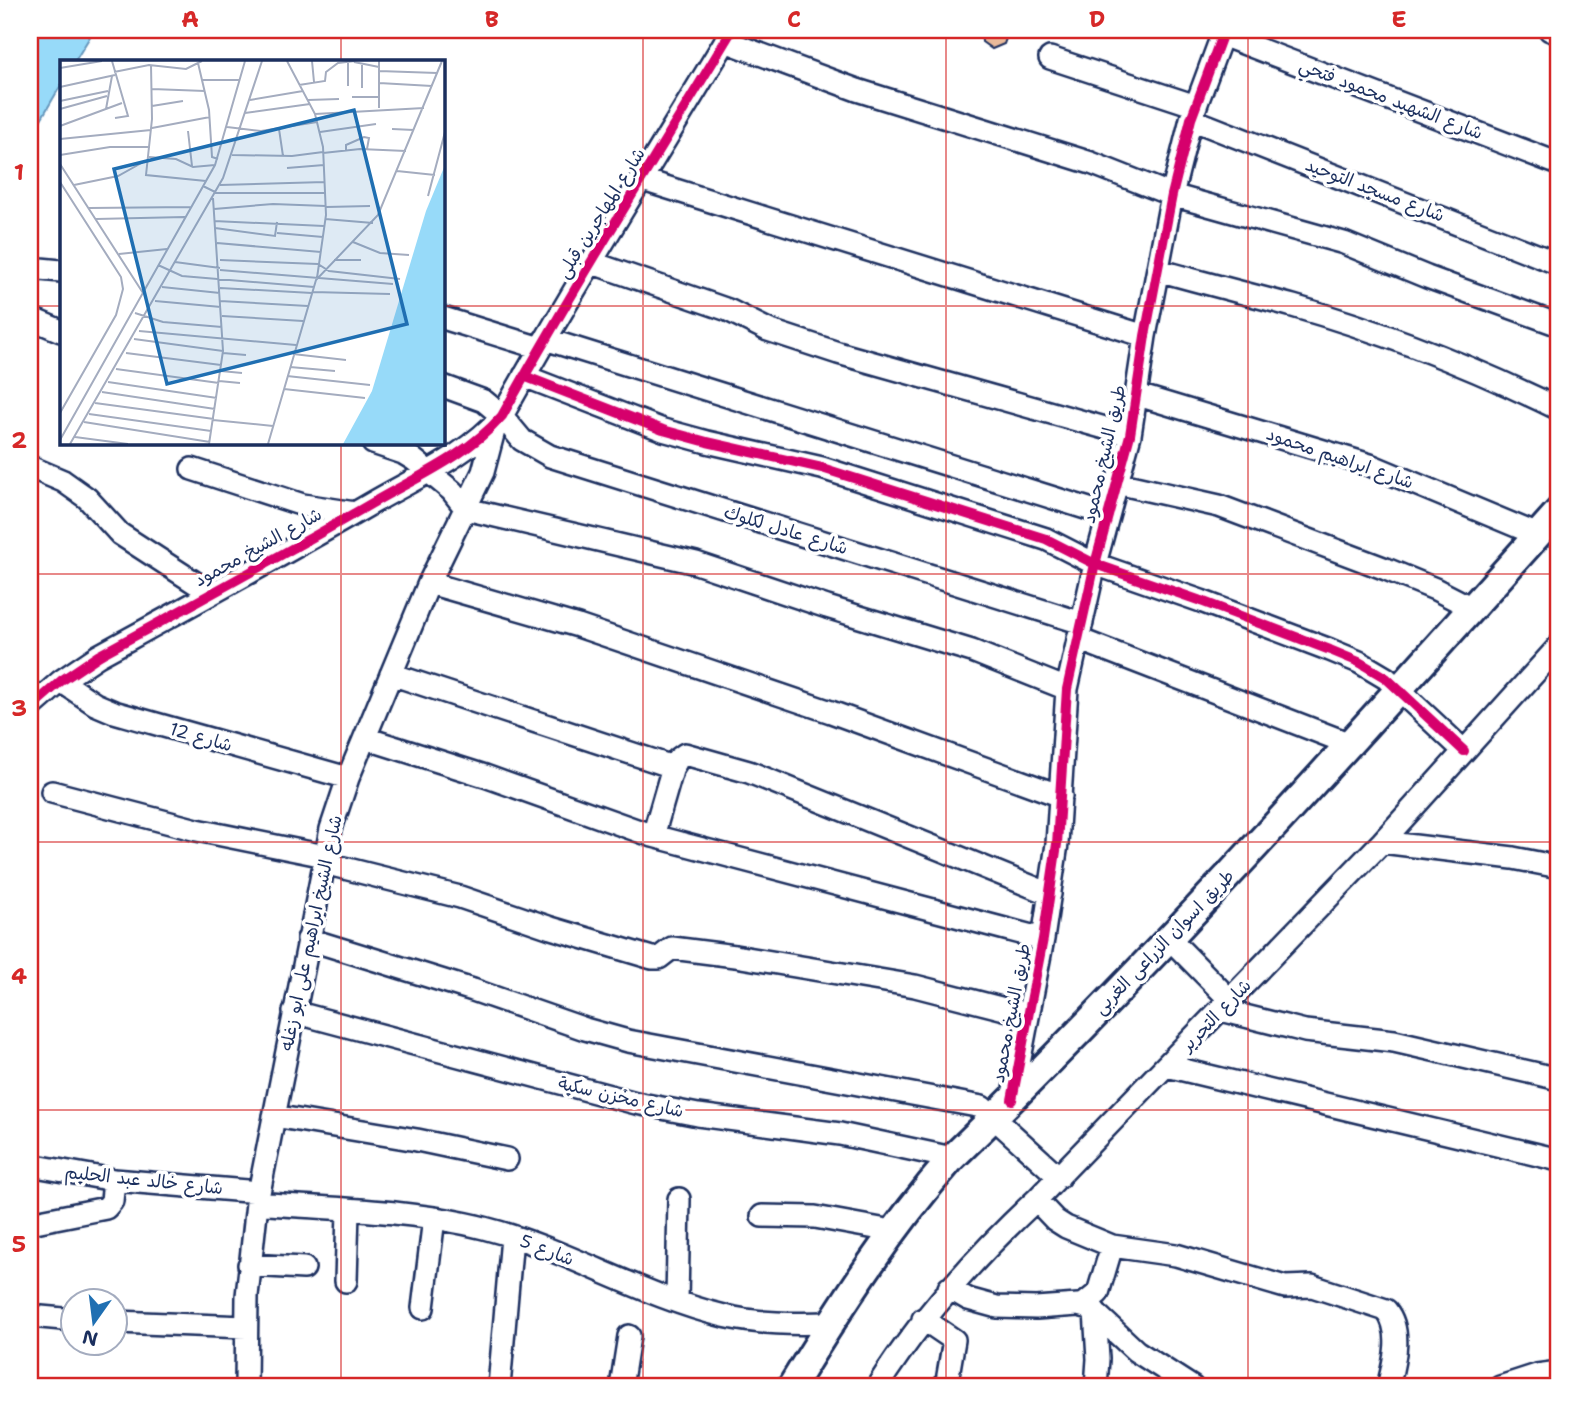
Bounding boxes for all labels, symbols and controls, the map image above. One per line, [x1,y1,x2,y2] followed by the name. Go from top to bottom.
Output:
[181,4,199,34] text: A
[485,4,499,34] text: B
[787,4,801,34] text: C
[1089,4,1105,34] text: D
[1391,4,1407,34] text: E
[1294,53,1486,149] street label: شارع الشهيد محمود فتحي
[60,60,444,444] inset map
[551,143,651,283] street label: شارع المهاجرين قبلى
[1302,152,1448,228] street label: شارع مسجد التوحيد
[14,157,24,187] text: 1
[1076,382,1132,526] street label: طريق الشيخ محمود
[1263,422,1417,496] street label: شارع ابراهيم محمود
[11,425,27,455] text: 2
[721,500,851,560] street label: شارع عادل لكلوك
[190,502,326,592] street label: شارع الشيخ محمود
[11,693,27,723] text: 3
[167,717,235,757] street label: شارع 12
[274,813,350,1053] street label: شارع الشيخ ابراهيم على ابو زغله
[1088,864,1240,1020] street label: طريق اسوان الزراعى الغربى
[986,941,1036,1085] street label: طريق الشيخ محمود
[11,961,27,991] text: 4
[1174,974,1257,1058] street label: شارع التحرير
[556,1071,686,1123] street label: شارع مخزن سكية
[64,1160,224,1202] street label: شارع خالد عبد الحليم
[12,1229,26,1259] text: 5
[516,1229,578,1271] street label: شارع 5
[60,1288,130,1358] north arrow
[80,1324,100,1352] text: N

